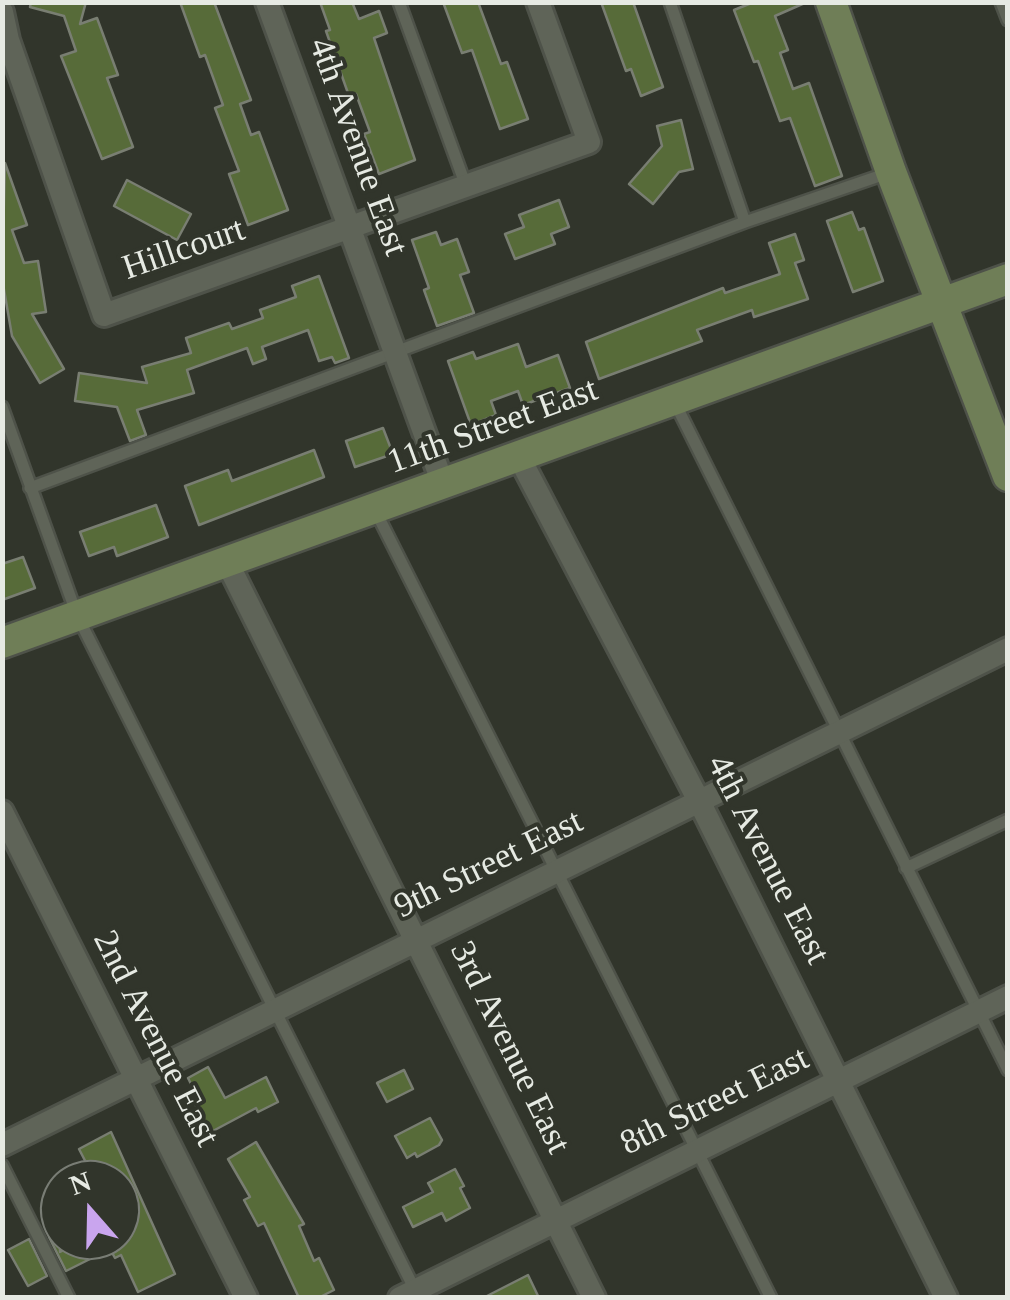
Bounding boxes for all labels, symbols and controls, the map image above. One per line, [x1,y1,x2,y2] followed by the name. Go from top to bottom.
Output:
[298,32,416,262] street label: 4th Avenue East
[117,210,251,290] street label: Hillcourt
[382,370,604,484] street label: 11th Street East
[696,749,838,971] street label: 4th Avenue East
[388,801,590,929] street label: 9th Street East
[83,924,227,1154] street label: 2nd Avenue East
[440,935,578,1161] street label: 3rd Avenue East
[614,1038,816,1166] street label: 8th Street East
[40,1160,140,1260] north arrow
[65,1165,95,1201] text: N

